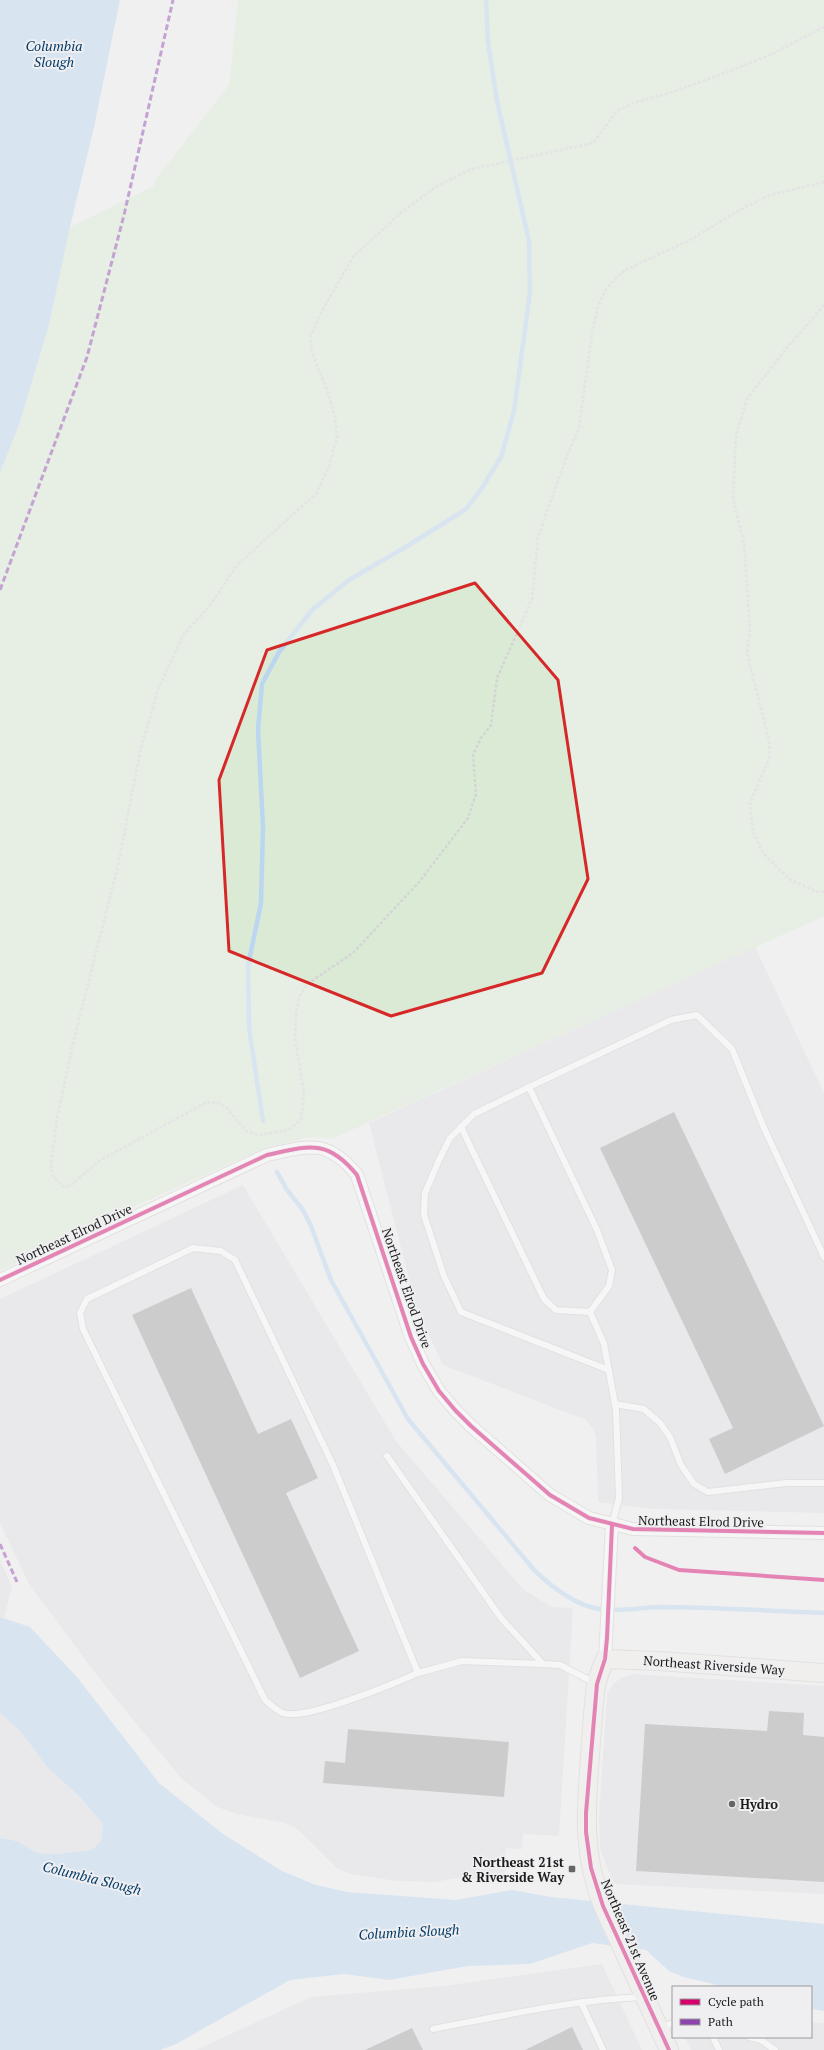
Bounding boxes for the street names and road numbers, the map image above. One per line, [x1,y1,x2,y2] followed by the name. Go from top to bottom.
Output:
[13,1199,135,1269] street label: Northeast Elrod Drive
[378,1226,436,1350] street label: Northeast Elrod Drive
[638,1511,764,1531] street label: Northeast Elrod Drive
[643,1651,786,1679] street label: Northeast Riverside Way
[597,1876,665,2004] street label: Northeast 21st Avenue

